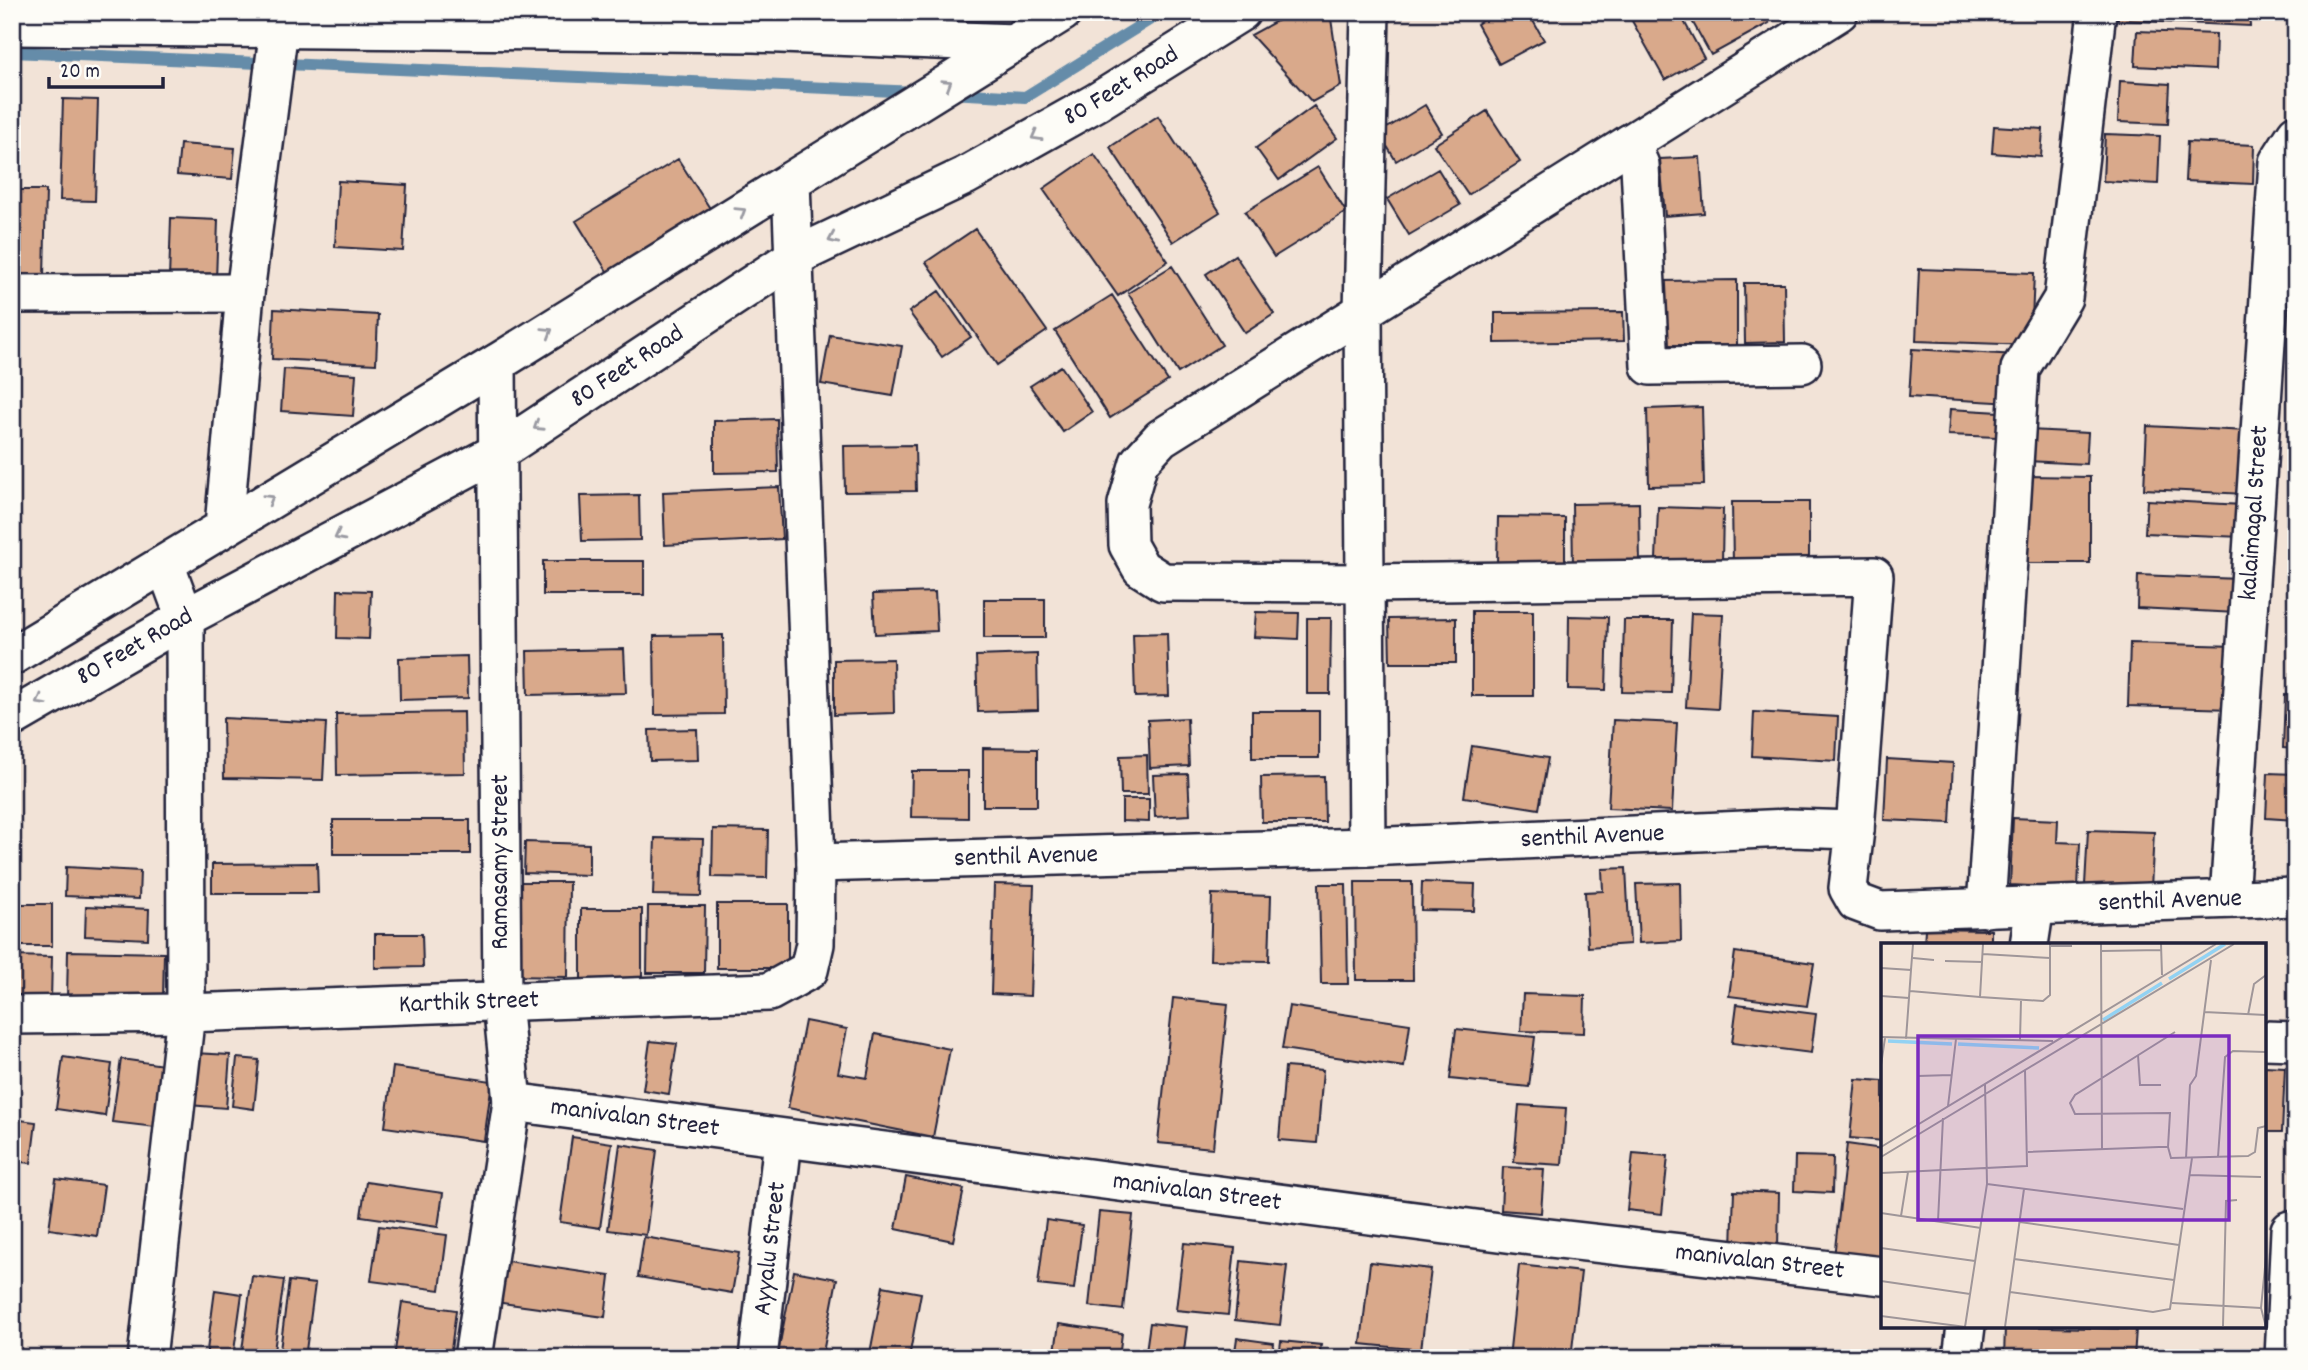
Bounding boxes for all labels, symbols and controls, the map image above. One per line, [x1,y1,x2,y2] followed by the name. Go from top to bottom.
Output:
[1057,37,1186,136] street label: 80 Feet Road
[49,46,163,90] scale bar
[60,58,100,88] text: 20 m
[939,80,952,93] one-way arrow
[1030,128,1043,141] one-way arrow
[734,208,747,221] one-way arrow
[828,231,841,245] one-way arrow
[563,316,692,418] street label: 80 Feet Road
[540,327,553,340] one-way arrow
[532,417,545,430] one-way arrow
[2230,424,2279,601] street label: kalaimagal Street
[261,494,274,507] one-way arrow
[334,528,346,542] one-way arrow
[70,598,200,695] street label: 80 Feet Road
[36,693,48,706] one-way arrow
[483,774,520,950] street label: Ramasamy Street
[1520,815,1665,859] street label: senthil Avenue
[953,836,1098,877] street label: senthil Avenue
[2097,880,2243,922] street label: senthil Avenue
[1881,943,2266,1328] inset map
[398,982,540,1024] street label: Karthik Street
[548,1089,722,1148] street label: manivalan Street
[1111,1163,1284,1222] street label: manivalan Street
[745,1180,797,1317] street label: Ayyalu Street
[1673,1234,1846,1290] street label: manivalan Street

